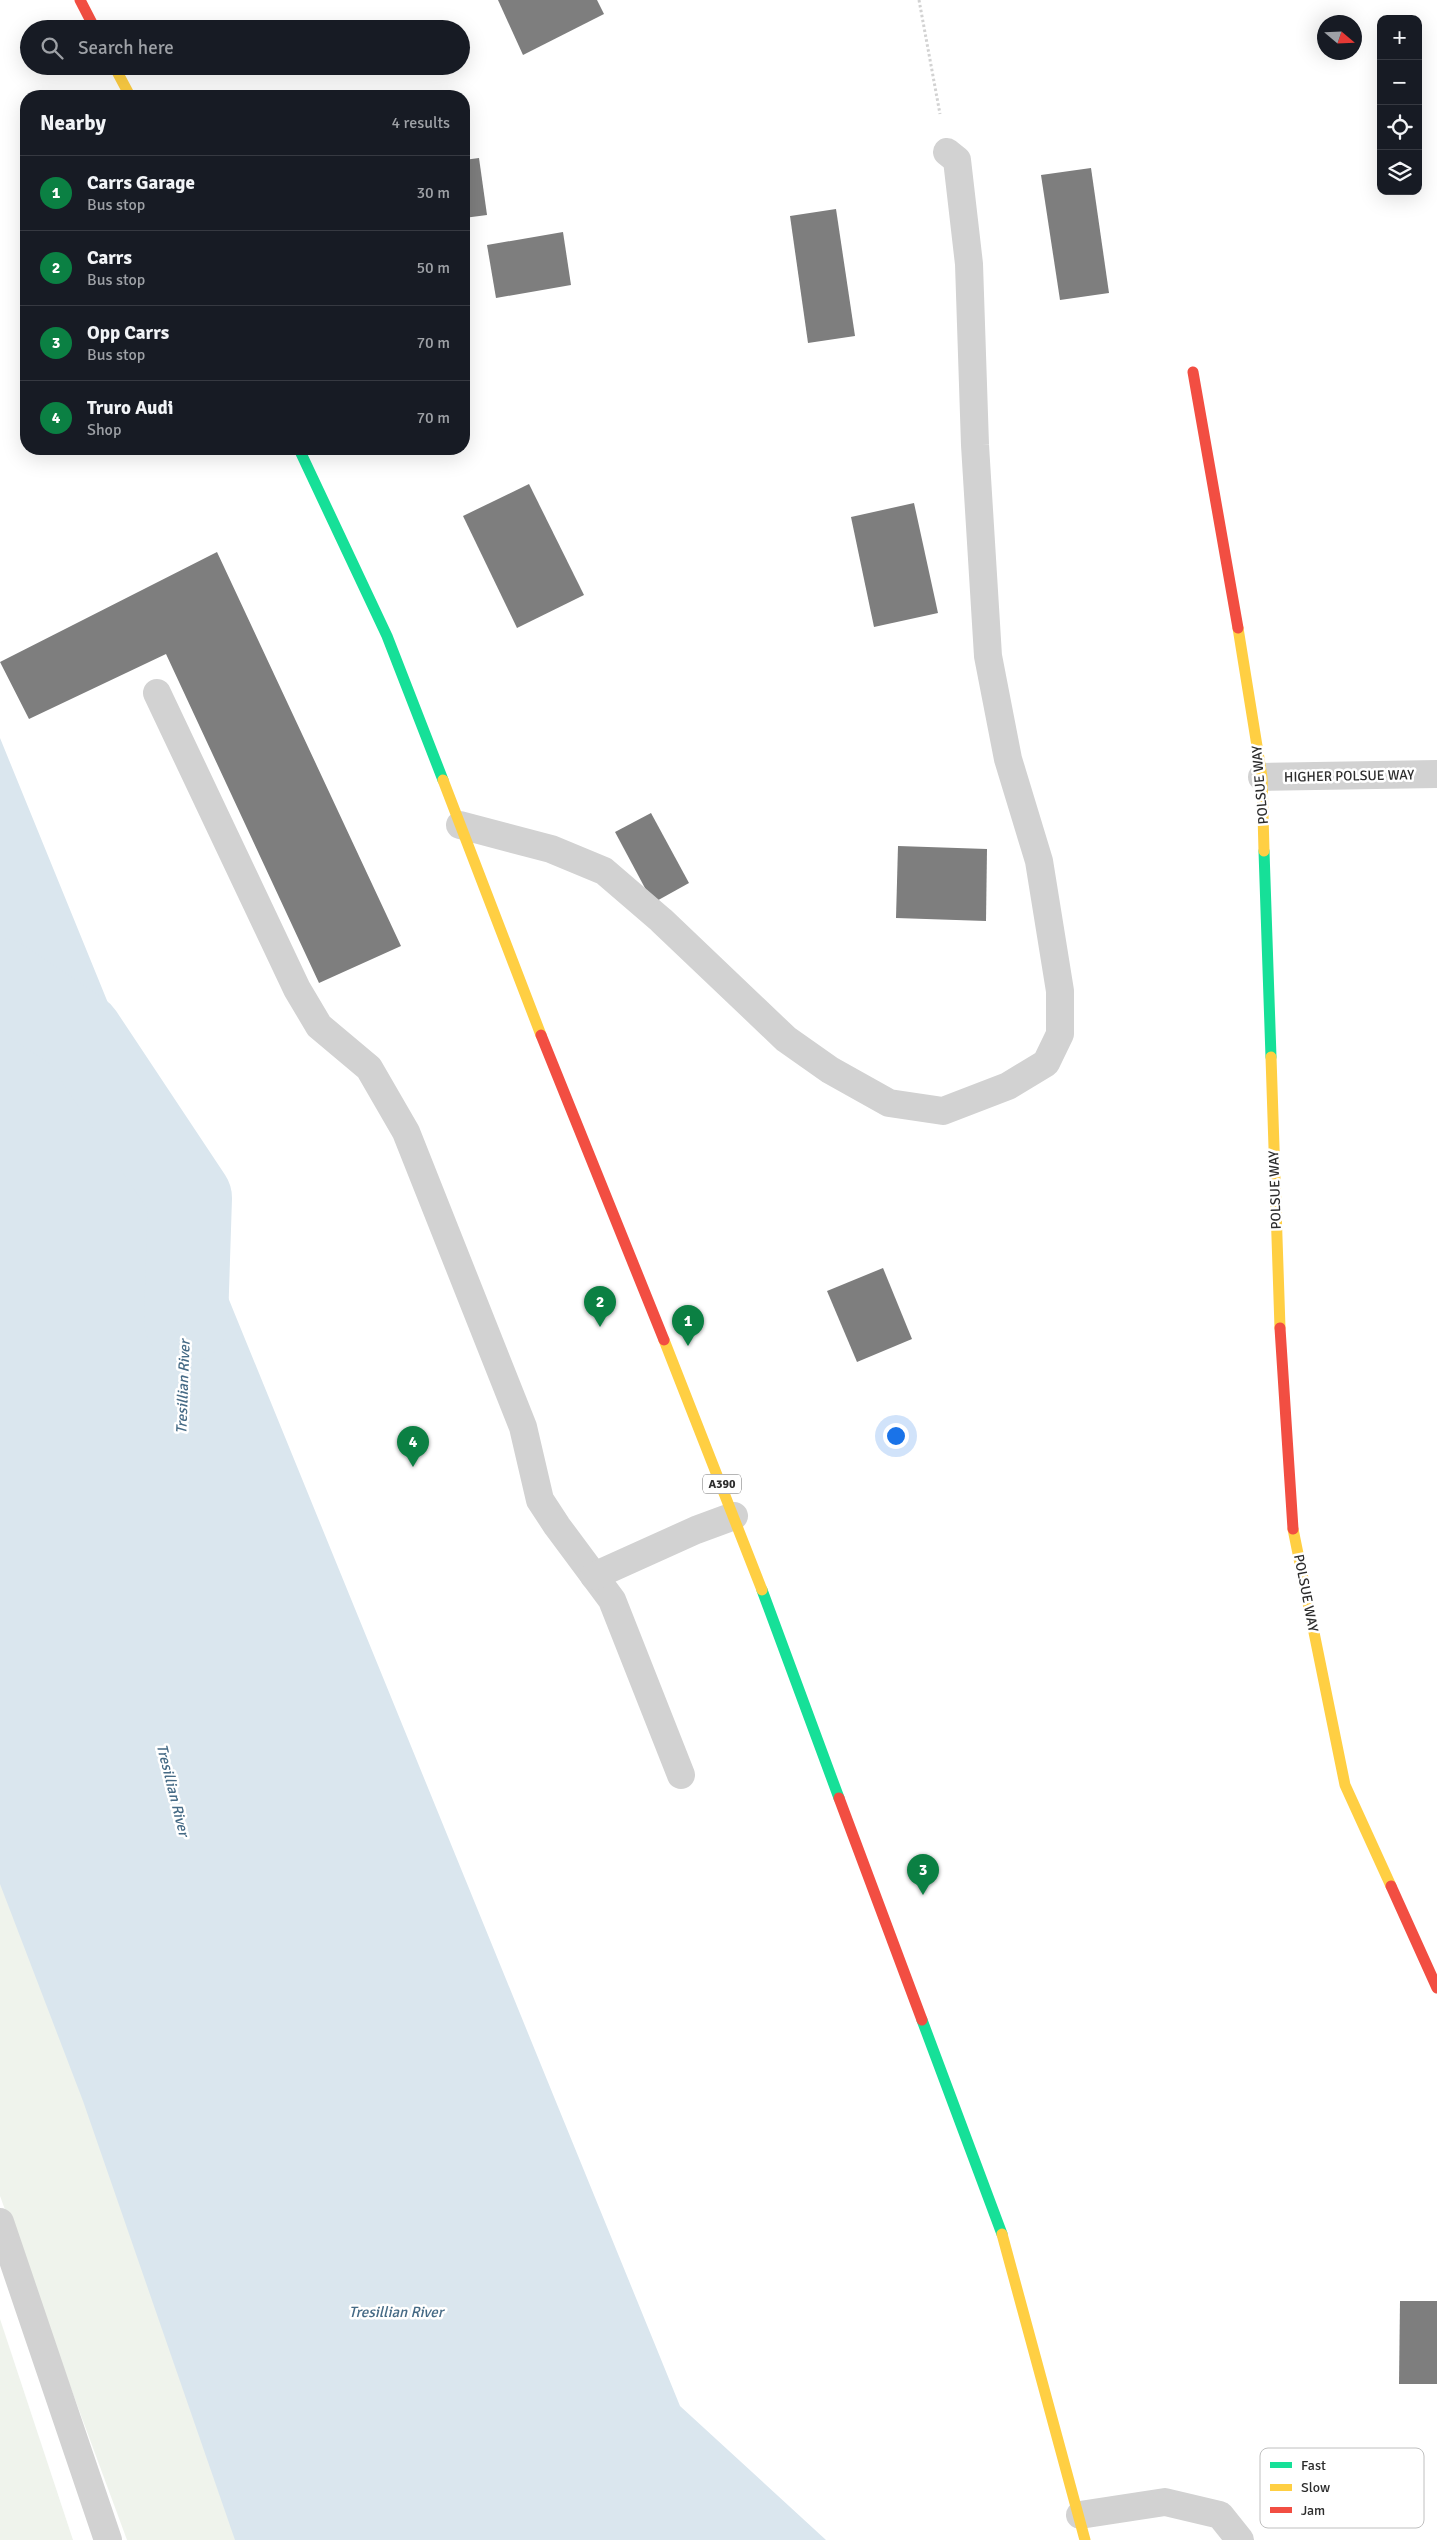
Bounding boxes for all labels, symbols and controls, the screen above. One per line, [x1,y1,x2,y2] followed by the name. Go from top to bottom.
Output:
[1317,15,1362,60] north arrow
[1377,15,1422,195] map controls
[1377,15,1422,60] button: +
[20,20,470,75] search box
[38,34,66,62] icon: search
[78,36,174,60] text: Search here
[1377,60,1422,105] button: −
[1377,105,1422,150] button: locate
[40,110,106,136] text: Nearby
[391,113,450,133] text: 4 results
[1377,150,1422,195] button: layers
[87,171,195,195] text: Carrs Garage
[52,183,60,203] text: 1
[416,183,450,203] text: 30 m
[87,195,145,215] text: Bus stop
[87,246,132,270] text: Carrs
[52,258,60,278] text: 2
[416,258,450,278] text: 50 m
[87,270,145,290] text: Bus stop
[87,321,169,345] text: Opp Carrs
[52,333,60,353] text: 3
[416,333,450,353] text: 70 m
[87,345,145,365] text: Bus stop
[87,396,173,420] text: Truro Audi
[52,408,60,428] text: 4
[416,408,450,428] text: 70 m
[87,420,121,440] text: Shop
[1248,745,1272,825] street label: POLSUE WAY
[1284,766,1414,786] street label: HIGHER POLSUE WAY
[1265,1150,1285,1230] street label: POLSUE WAY
[584,1286,616,1327] pin: 2
[672,1305,704,1346] pin: 1
[172,1337,194,1434] water label: Tresillian River
[883,1423,909,1449] your location
[397,1426,429,1467] pin: 4
[703,1475,741,1494] road number: A390
[1290,1553,1322,1633] street label: POLSUE WAY
[153,1742,194,1840] water label: Tresillian River
[907,1854,939,1895] pin: 3
[349,2303,446,2321] water label: Tresillian River
[1260,2448,1424,2528] legend
[1301,2457,1326,2474] text: Fast
[1301,2479,1330,2496] text: Slow
[1301,2502,1325,2519] text: Jam

